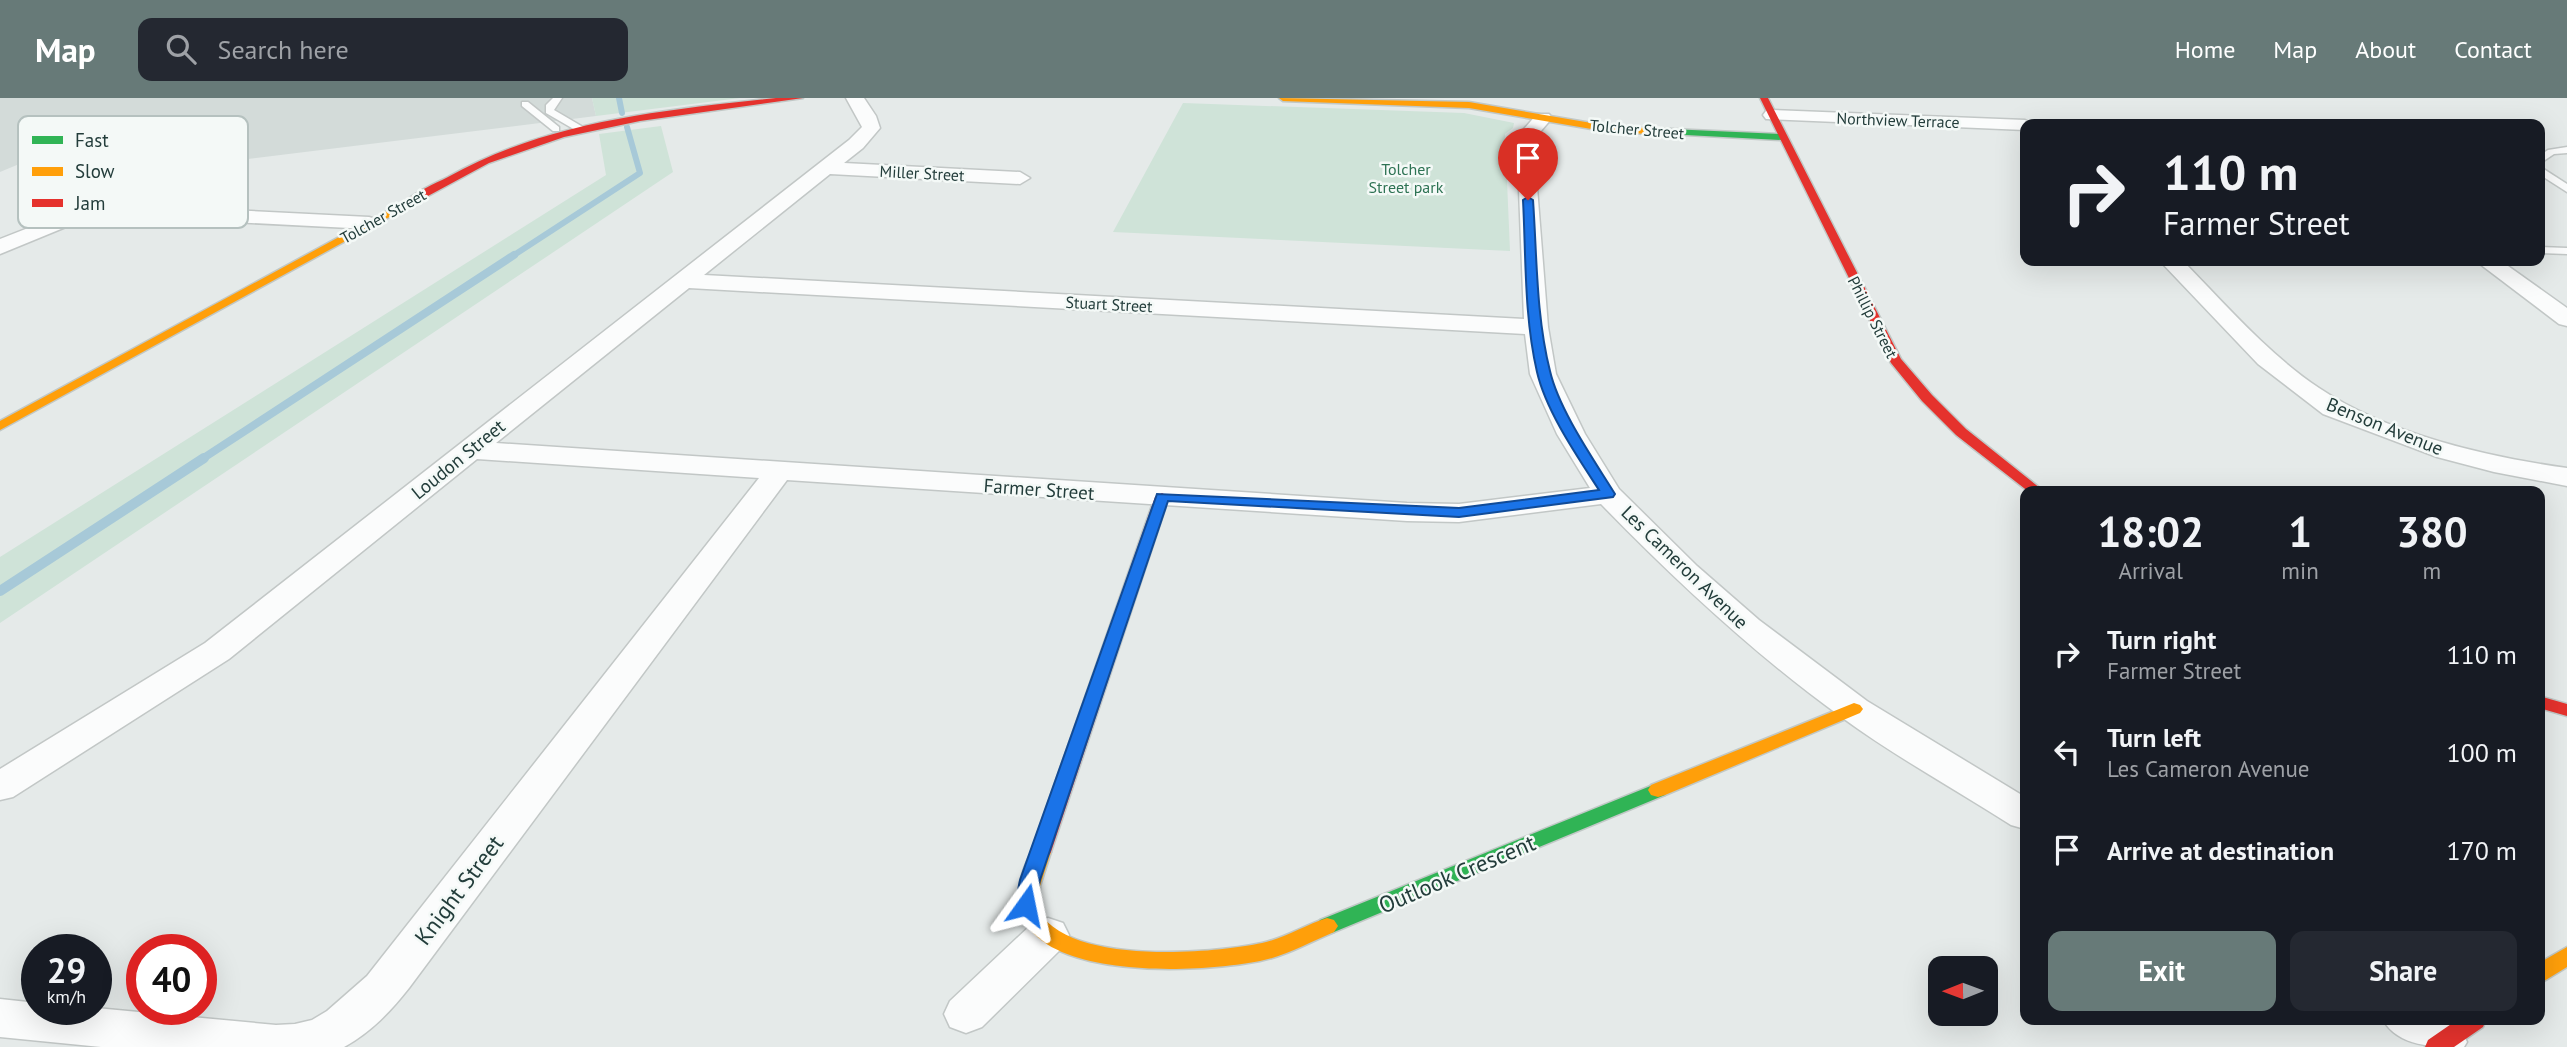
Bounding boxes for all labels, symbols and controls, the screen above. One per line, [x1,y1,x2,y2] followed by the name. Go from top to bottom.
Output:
[138,18,628,81] search box
[35,28,96,71] text: Map
[162,30,200,68] icon: search
[218,33,349,66] text: Search here
[2175,34,2235,65] text: Home
[2273,34,2317,65] text: Map
[2355,34,2416,65] text: About
[2454,34,2532,65] text: Contact
[1836,108,1960,132] street label: Northview Terrace
[1589,115,1686,143] street label: Tolcher Street
[18,116,248,228] legend
[75,128,109,152] text: Fast
[1498,128,1558,200] pin
[1509,139,1547,177] icon: arrive
[2163,140,2298,204] text: 110 m
[2048,147,2139,238] icon: right
[75,159,115,183] text: Slow
[1369,159,1444,197] park label: Tolcher Street park
[879,161,966,185] street label: Miller Street
[337,184,430,248] street label: Tolcher Street
[74,191,105,215] text: Jam
[2163,202,2350,244] text: Farmer Street
[1844,273,1902,362] street label: Phillip Street
[1065,292,1154,316] street label: Stuart Street
[2323,392,2447,460] street label: Benson Avenue
[406,414,510,504] street label: Loudon Street
[983,473,1096,505] street label: Farmer Street
[1616,500,1754,634] street label: Les Cameron Avenue
[2097,504,2204,559] text: 18:02
[2288,504,2312,559] text: 1
[2396,504,2468,559] text: 380
[2118,556,2183,585] text: Arrival
[2281,556,2319,585] text: min
[2423,556,2441,585] text: m
[2107,623,2216,656] text: Turn right
[2048,635,2086,673] icon: right
[2446,638,2517,671] text: 110 m
[2107,656,2241,685] text: Farmer Street
[2107,721,2201,754] text: Turn left
[2048,733,2086,771] icon: left
[2446,736,2517,769] text: 100 m
[2107,754,2310,783] text: Les Cameron Avenue
[1374,827,1540,920] street label: Outlook Crescent
[408,829,509,950] street label: Knight Street
[2048,831,2086,869] icon: arrive
[2107,834,2334,867] text: Arrive at destination
[2446,834,2517,867] text: 170 m
[989,868,1063,942] position arrow
[2048,931,2276,1011] button: Exit
[2290,931,2517,1011] button: Share
[126,934,217,1025] speed limit sign: 40
[47,947,86,993] text: 29
[1928,956,1998,1026] north arrow
[1928,956,1998,1026] map controls
[47,985,86,1008] text: km/h

